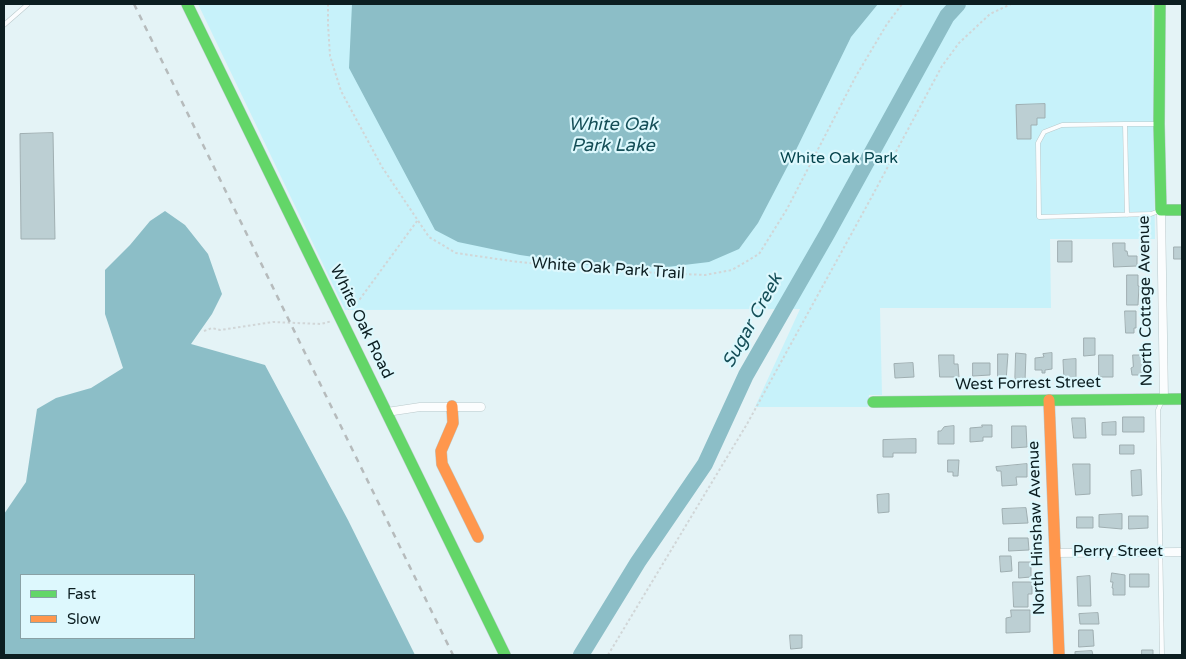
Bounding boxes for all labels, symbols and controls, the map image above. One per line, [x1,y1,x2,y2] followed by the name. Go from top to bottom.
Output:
[568,114,658,156] water label: White Oak Park Lake
[780,149,898,169] park label: White Oak Park
[1135,215,1157,387] street label: North Cottage Avenue
[531,254,685,284] street label: White Oak Park Trail
[325,262,397,382] street label: White Oak Road
[718,270,788,372] water label: Sugar Creek
[955,373,1101,395] street label: West Forrest Street
[1024,440,1050,616] street label: North Hinshaw Avenue
[1073,542,1163,562] street label: Perry Street
[20,574,195,639] legend
[67,585,96,603] text: Fast
[67,610,101,628] text: Slow

